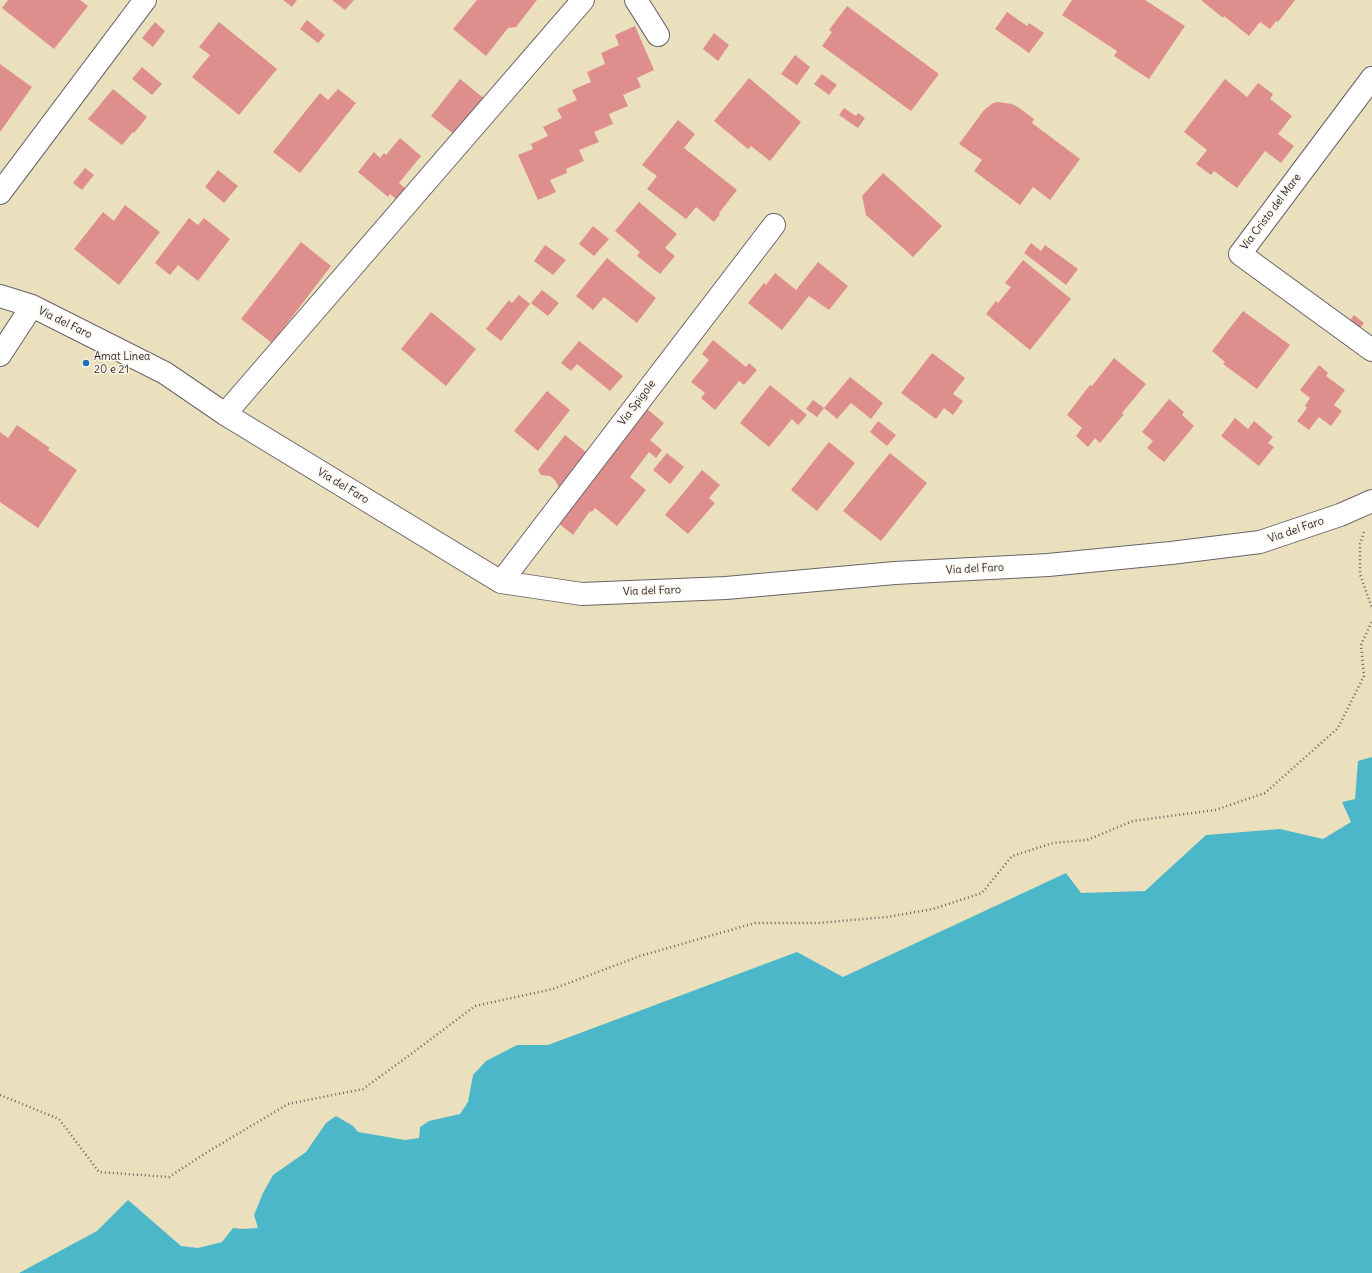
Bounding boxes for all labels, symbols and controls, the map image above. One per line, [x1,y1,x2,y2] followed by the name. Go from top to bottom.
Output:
[1238,171,1304,253] street label: Via Cristo del Mare
[36,304,94,342] street label: Via del Faro
[94,350,150,376] place label: Amat Linea 20 e 21
[81,358,91,368] marker: Amat Linea 20 e 21
[616,378,658,428] street label: Via Spigole
[315,465,371,507] street label: Via del Faro
[1266,514,1326,546] street label: Via del Faro
[946,561,1004,577] street label: Via del Faro
[623,583,681,599] street label: Via del Faro

